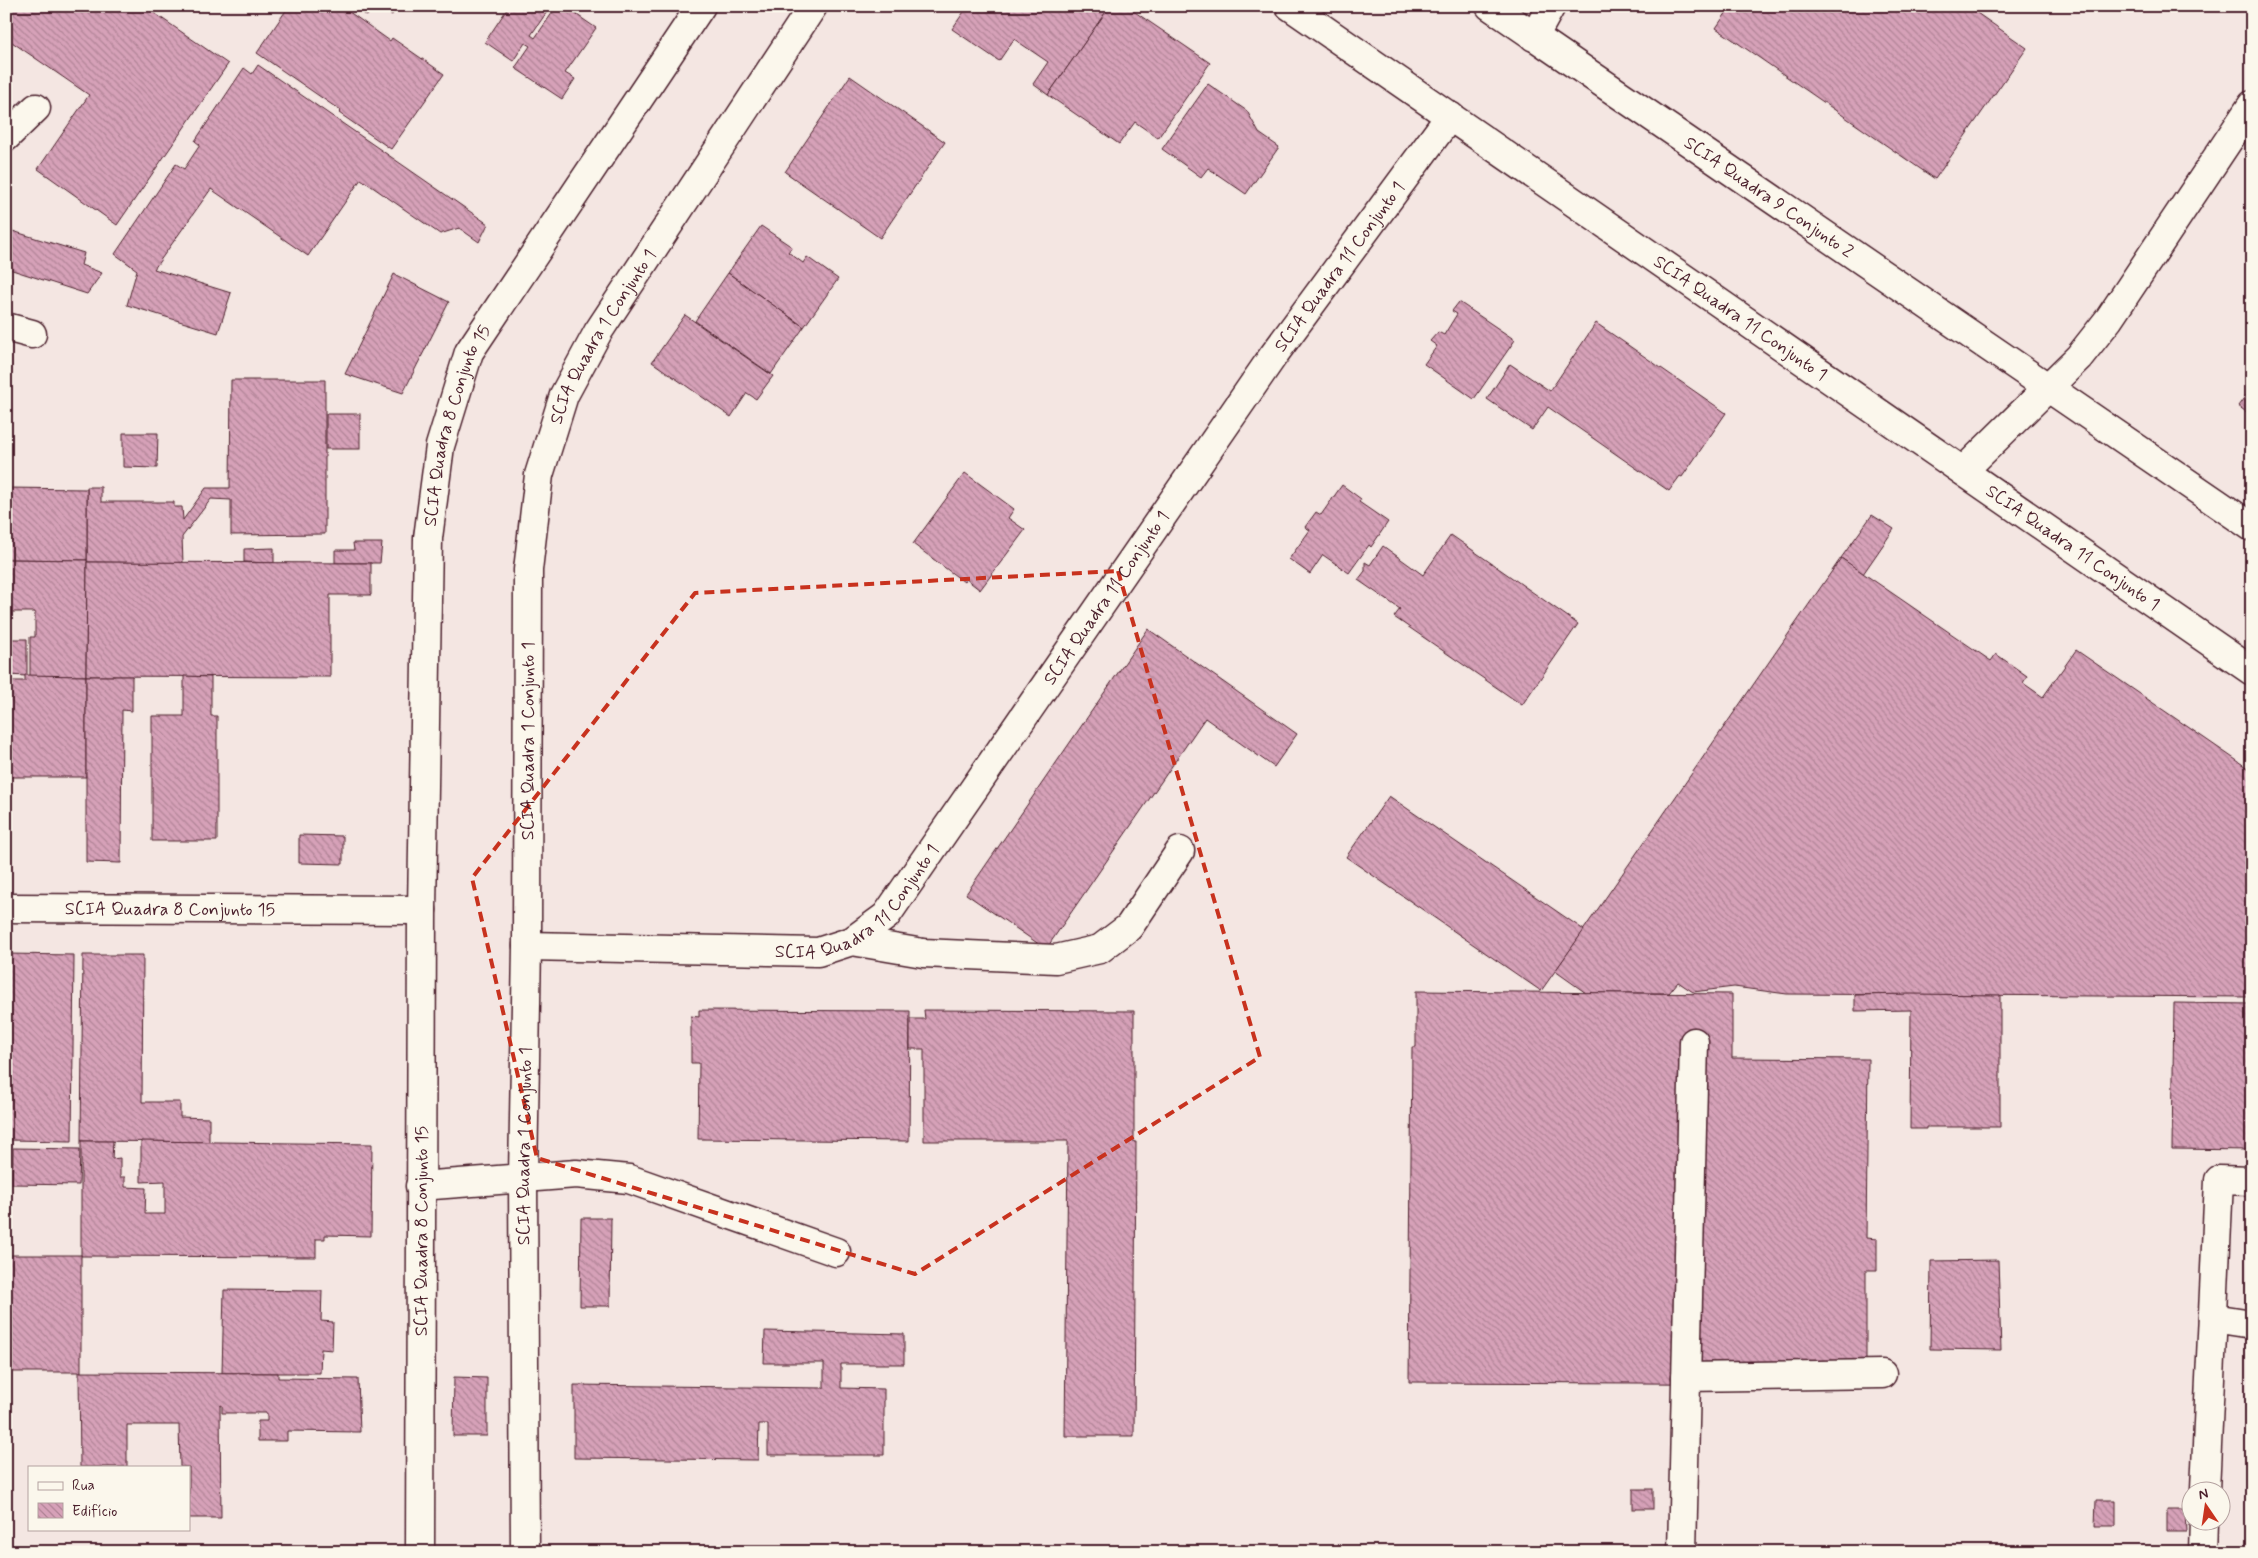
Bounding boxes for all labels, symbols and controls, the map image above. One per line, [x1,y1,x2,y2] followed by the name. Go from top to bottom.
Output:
[1679,131,1858,264] street label: SCIA Quadra 9 Conjunto 2
[1269,177,1411,357] street label: SCIA Quadra 11 Conjunto 1
[545,245,662,427] street label: SCIA Quadra 1 Conjunto 1
[1649,250,1832,387] street label: SCIA Quadra 11 Conjunto 1
[419,320,497,528] street label: SCIA Quadra 8 Conjunto 15
[1981,480,2164,617] street label: SCIA Quadra 11 Conjunto 1
[1038,507,1175,690] street label: SCIA Quadra 11 Conjunto 1
[516,642,541,840] street label: SCIA Quadra 1 Conjunto 1
[775,840,945,965] street label: SCIA Quadra 11 Conjunto 1
[65,897,275,922] street label: SCIA Quadra 8 Conjunto 15
[512,1047,538,1245] street label: SCIA Quadra 1 Conjunto 1
[410,1126,434,1336] street label: SCIA Quadra 8 Conjunto 15
[28,1466,190,1530] legend
[72,1476,95,1496] text: Rua
[2180,1480,2230,1530] north arrow
[2197,1484,2210,1504] text: N
[72,1502,117,1522] text: Edifício

